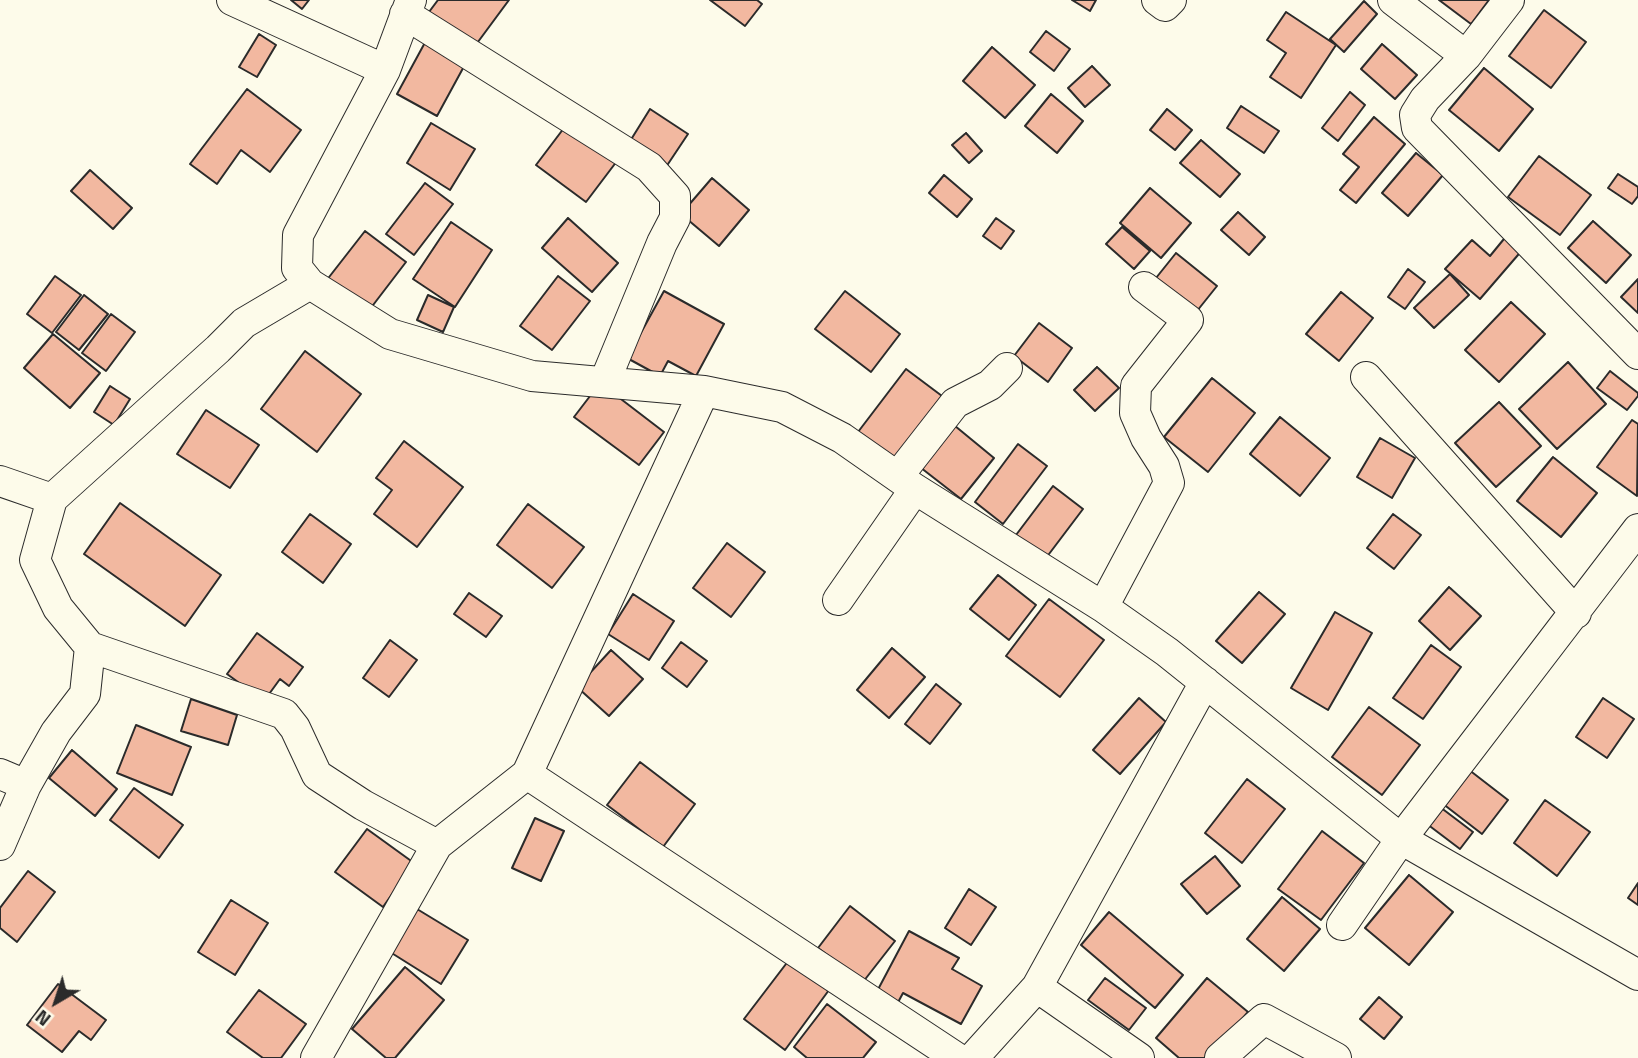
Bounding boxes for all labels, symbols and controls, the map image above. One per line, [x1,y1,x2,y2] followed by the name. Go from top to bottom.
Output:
[21,967,91,1037] north arrow
[28,1003,57,1034] text: N

